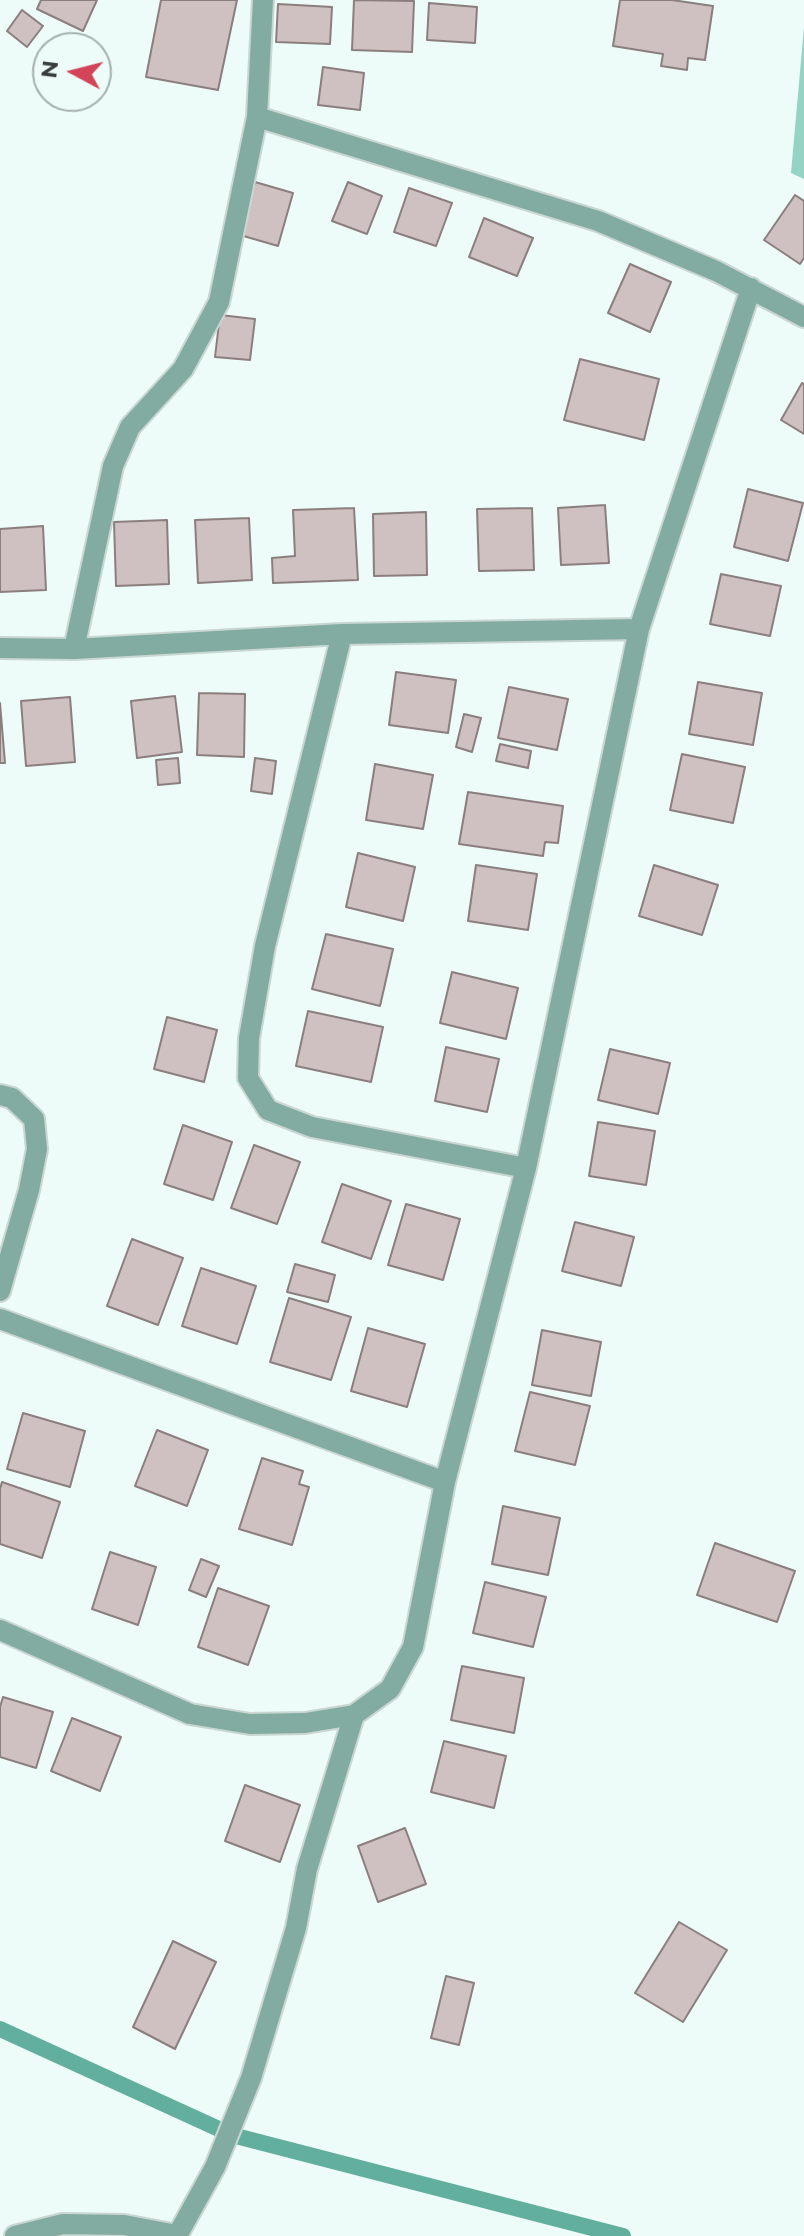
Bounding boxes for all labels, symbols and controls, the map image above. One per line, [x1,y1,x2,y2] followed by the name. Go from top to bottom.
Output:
[32,32,112,112] north arrow
[35,59,64,80] text: N

